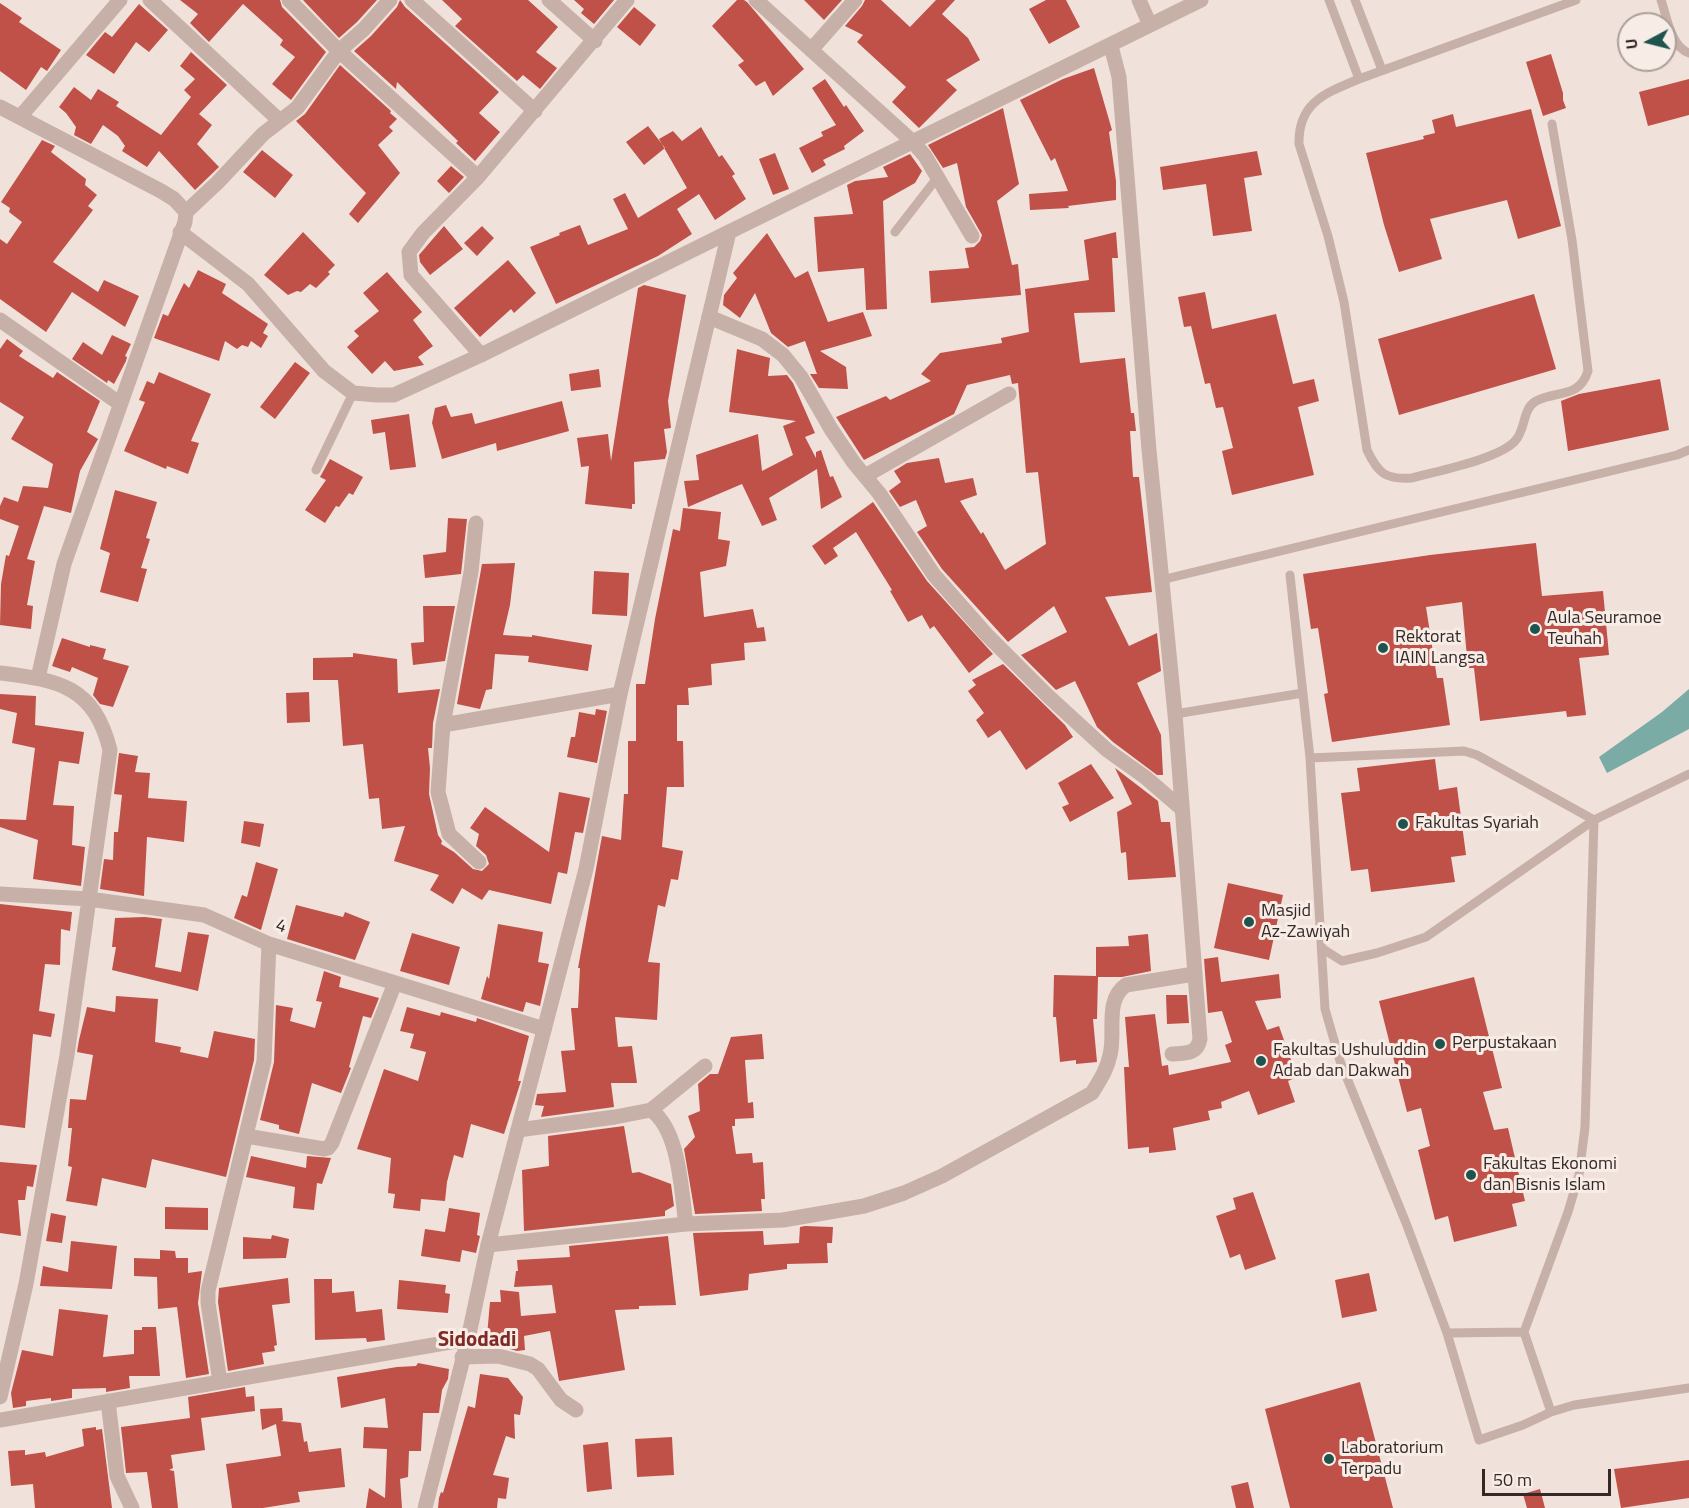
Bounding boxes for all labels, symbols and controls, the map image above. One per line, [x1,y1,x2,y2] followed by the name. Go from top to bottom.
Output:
[1617,12,1677,72] north arrow
[1619,37,1644,51] text: U
[1547,608,1662,650] place label: Aula Seuramoe Teuhah
[1528,622,1542,636] marker: Aula Seuramoe Teuhah
[1395,627,1485,670] place label: Rektorat IAIN Langsa
[1376,641,1390,655] marker: Rektorat IAIN Langsa
[1415,813,1539,835] place label: Fakultas Syariah
[1396,817,1410,831] marker: Fakultas Syariah
[1261,901,1350,944] place label: Masjid Az-Zawiyah
[273,915,289,939] street label: 4
[1242,915,1256,929] marker: Masjid Az-Zawiyah
[1452,1033,1557,1055] place label: Perpustakaan
[1433,1037,1447,1051] marker: Perpustakaan
[1273,1040,1426,1082] place label: Fakultas Ushuluddin Adab dan Dakwah
[1254,1054,1268,1068] marker: Fakultas Ushuluddin Adab dan Dakwah
[1483,1154,1617,1196] place label: Fakultas Ekonomi dan Bisnis Islam
[1464,1168,1478,1182] marker: Fakultas Ekonomi dan Bisnis Islam
[438,1328,516,1354] district label: Sidodadi
[1341,1438,1443,1480] place label: Laboratorium Terpadu
[1322,1452,1336,1466] marker: Laboratorium Terpadu
[1485,1457,1614,1495] scale bar
[1493,1466,1532,1493] text: 50 m

